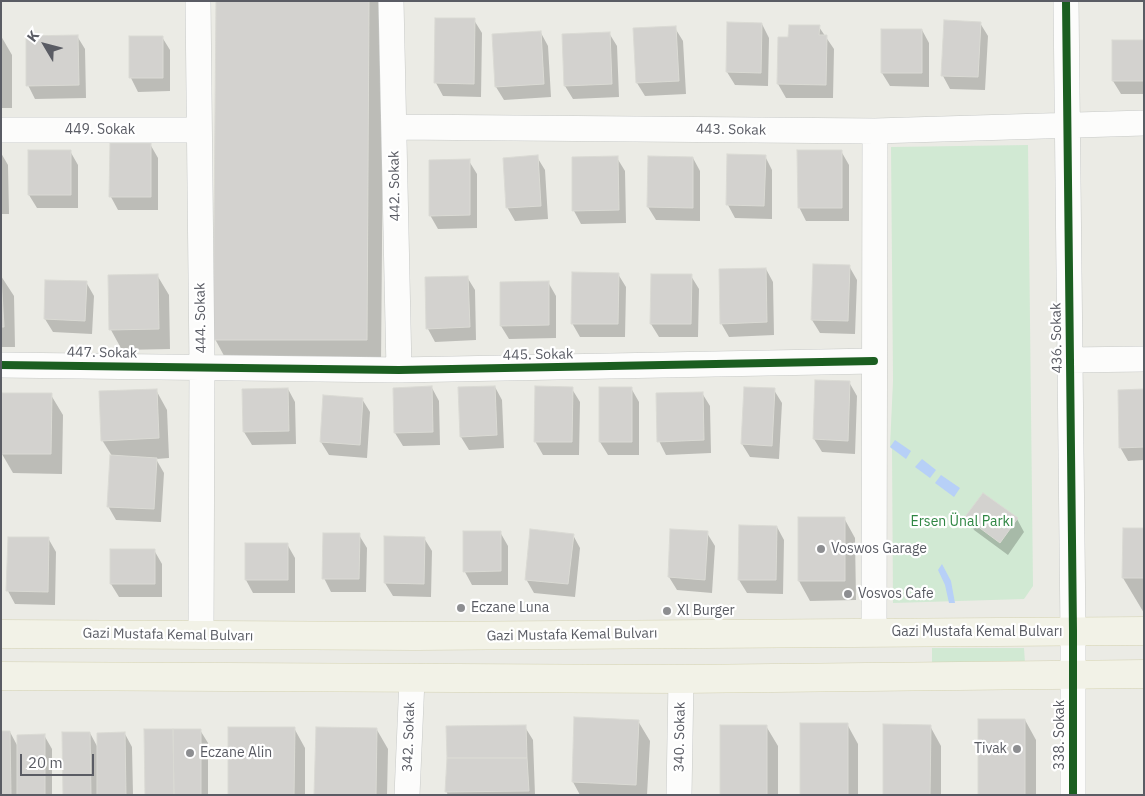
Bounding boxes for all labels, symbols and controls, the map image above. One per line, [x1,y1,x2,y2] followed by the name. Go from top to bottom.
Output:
[20,20,70,70] north arrow
[23,27,43,45] text: K
[696,121,766,139] street label: 443. Sokak
[65,122,135,138] street label: 449. Sokak
[386,151,404,221] street label: 442. Sokak
[192,283,210,353] street label: 444. Sokak
[1048,303,1066,373] street label: 436. Sokak
[67,344,137,362] street label: 447. Sokak
[503,346,573,364] street label: 445. Sokak
[911,514,1013,530] park label: Ersen Ünal Parkı
[831,541,927,557] place label: Voswos Garage
[815,543,827,555] marker: Voswos Garage
[858,586,934,602] place label: Vosvos Cafe
[842,588,854,600] marker: Vosvos Cafe
[471,600,549,616] place label: Eczane Luna
[455,602,467,614] marker: Eczane Luna
[677,603,735,619] place label: Xl Burger
[661,605,673,617] marker: Xl Burger
[892,624,1062,640] street label: Gazi Mustafa Kemal Bulvarı
[82,625,254,645] street label: Gazi Mustafa Kemal Bulvarı
[486,625,658,645] street label: Gazi Mustafa Kemal Bulvarı
[1052,700,1068,770] street label: 338. Sokak
[399,702,419,772] street label: 342. Sokak
[671,702,689,772] street label: 340. Sokak
[974,741,1007,757] place label: Tivak
[1011,743,1023,755] marker: Tivak
[22,744,96,776] scale bar
[200,745,272,761] place label: Eczane Alin
[184,747,196,759] marker: Eczane Alin
[28,753,63,772] text: 20 m

